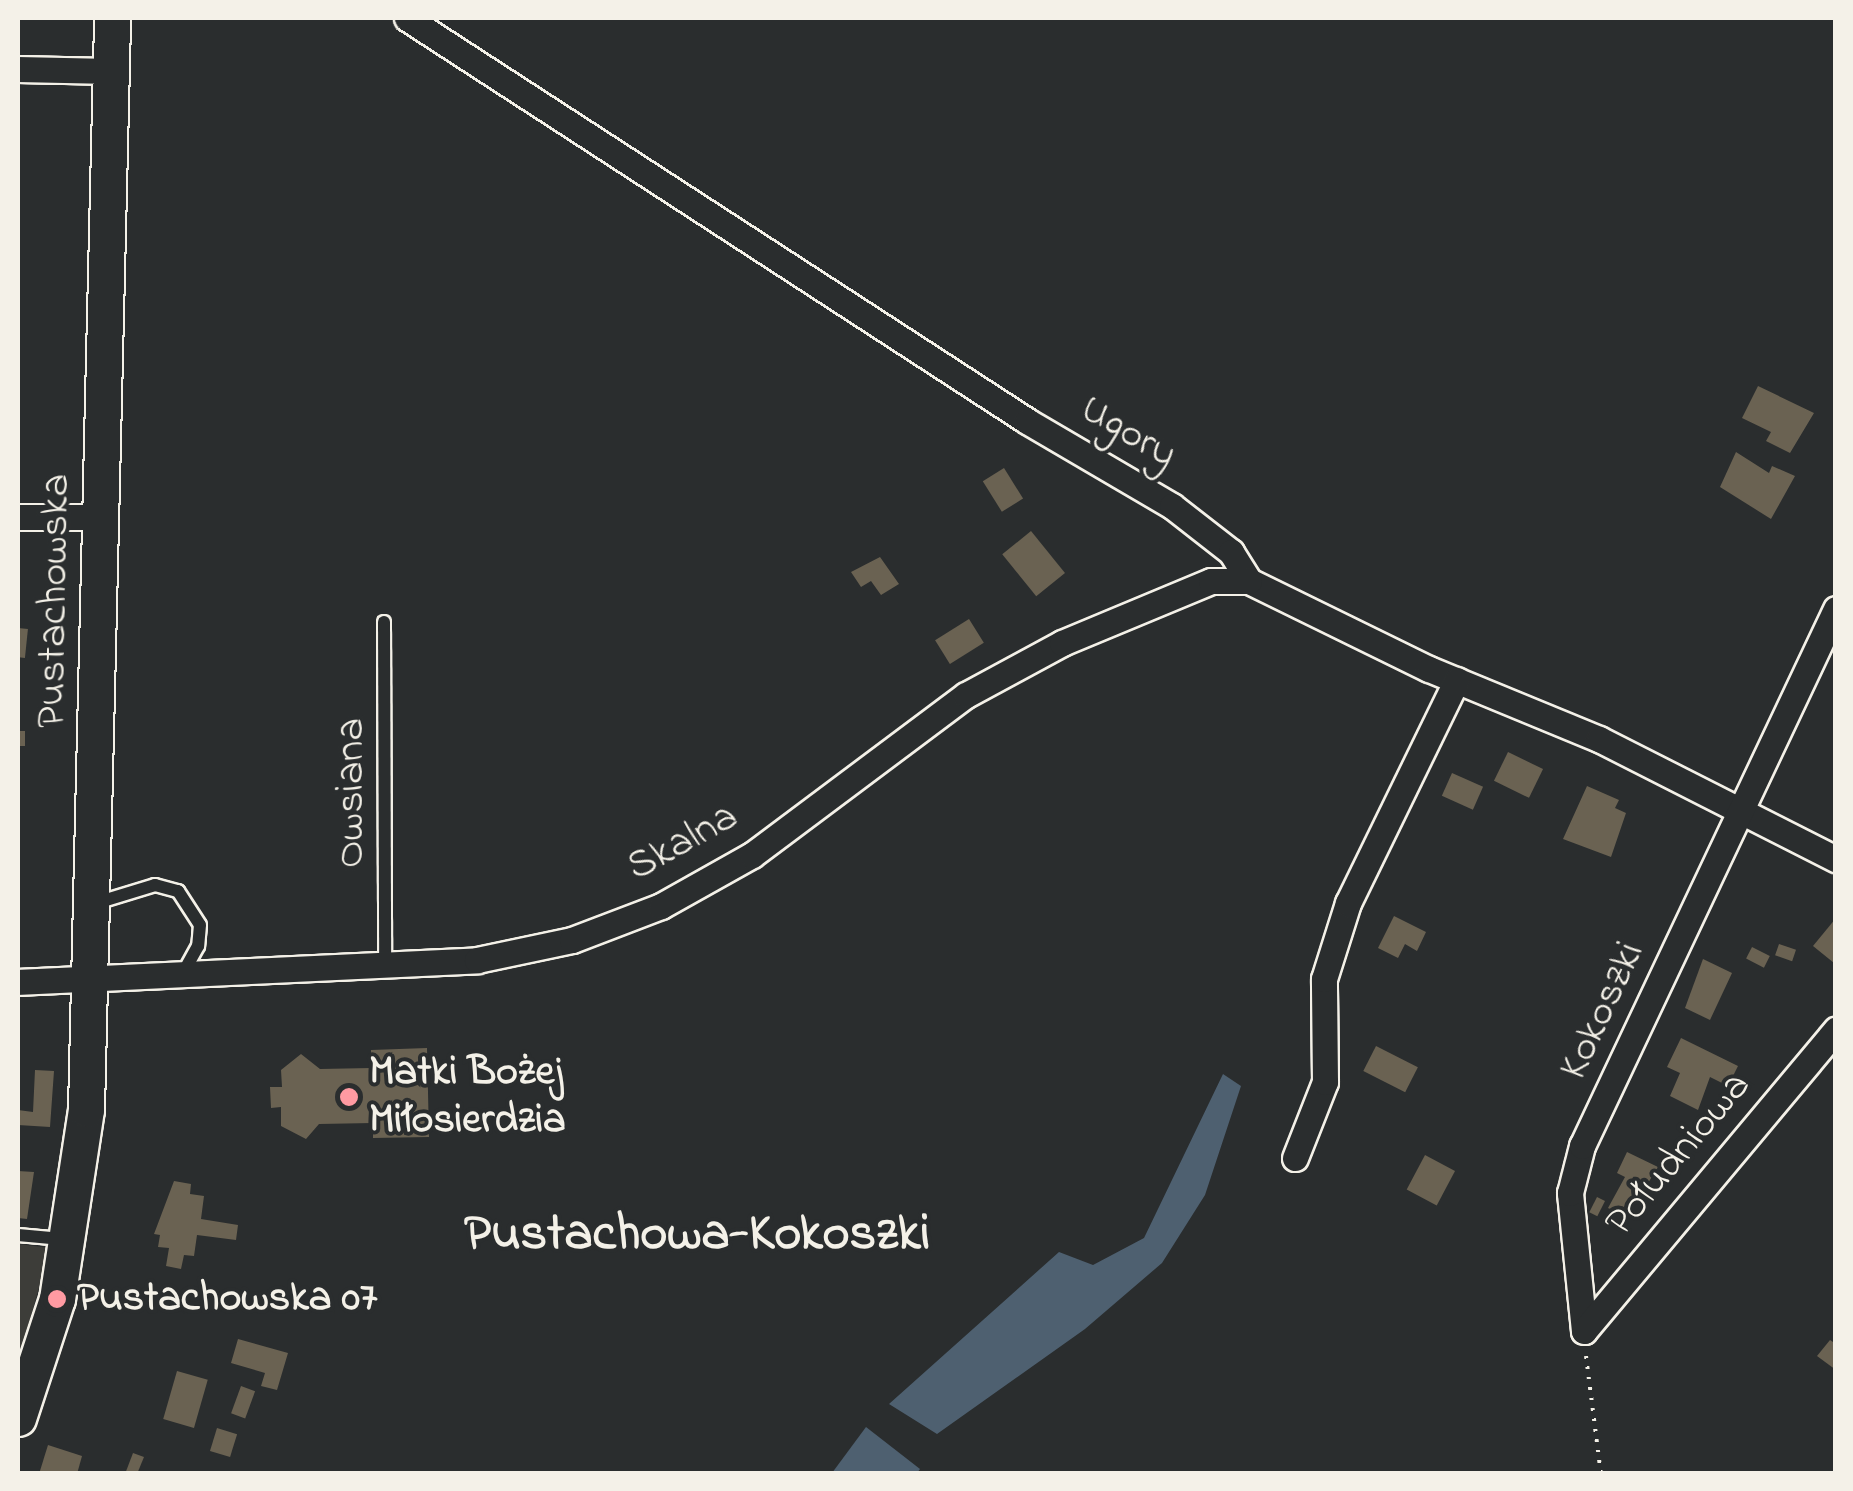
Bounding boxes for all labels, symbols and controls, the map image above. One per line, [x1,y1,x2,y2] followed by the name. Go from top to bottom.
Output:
[1071,385,1185,481] street label: Ugory
[28,473,82,729] street label: Pustachowska
[327,718,377,868] street label: Owsiana
[619,792,747,894] street label: Skalna
[1549,934,1657,1088] street label: Kokoszki
[369,1048,566,1146] place label: Matki Bożej Miłosierdzia
[1595,1062,1763,1248] street label: Południowa
[338,1086,360,1108] marker: Matki Bożej Miłosierdzia
[464,1205,930,1267] district label: Pustachowa-Kokoszki
[77,1274,377,1324] place label: Pustachowska 07
[46,1288,68,1310] marker: Pustachowska 07

